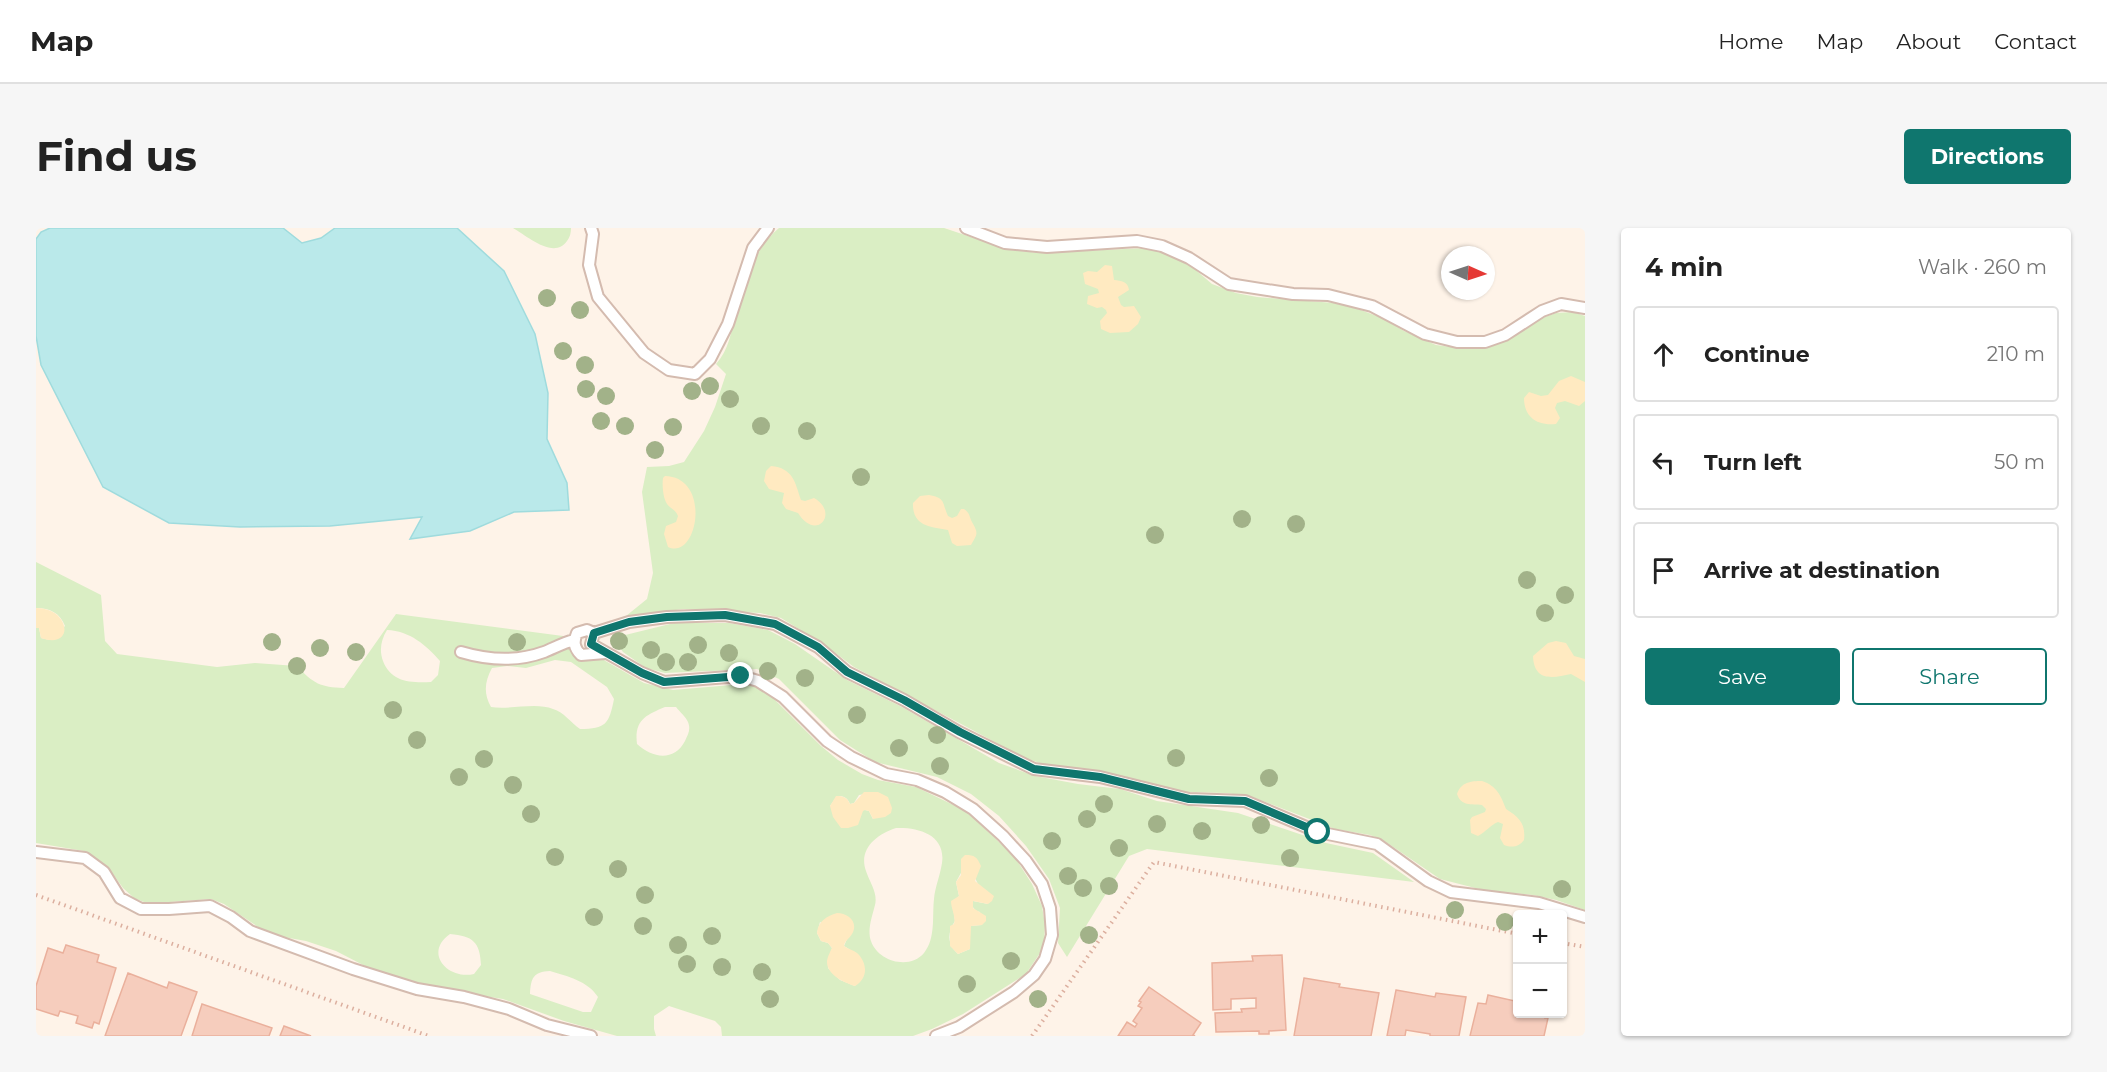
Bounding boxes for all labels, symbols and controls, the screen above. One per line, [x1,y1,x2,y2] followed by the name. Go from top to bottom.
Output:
[30,24,93,58] text: Map
[1718,29,1783,54] text: Home
[1816,29,1863,54] text: Map
[1896,29,1961,54] text: About
[1994,29,2077,54] text: Contact
[1904,129,2071,184] button: Directions
[36,130,197,182] text: Find us
[1441,246,1495,300] north arrow
[1645,251,1723,283] text: 4 min
[1918,255,2047,279] text: Walk · 260 m
[1647,338,1680,371] icon: ahead
[1704,341,1810,368] text: Continue
[1987,342,2045,366] text: 210 m
[1647,446,1680,479] icon: left
[1704,449,1802,476] text: Turn left
[1994,450,2045,474] text: 50 m
[1647,554,1680,587] icon: arrive
[1704,557,1940,584] text: Arrive at destination
[1645,648,1840,705] button: Save
[1852,648,2047,705] button: Share
[727,662,753,688] route end
[1304,818,1330,844] route start
[1513,910,1567,1018] map controls
[1513,910,1567,964] button: +
[1513,964,1567,1018] button: −

